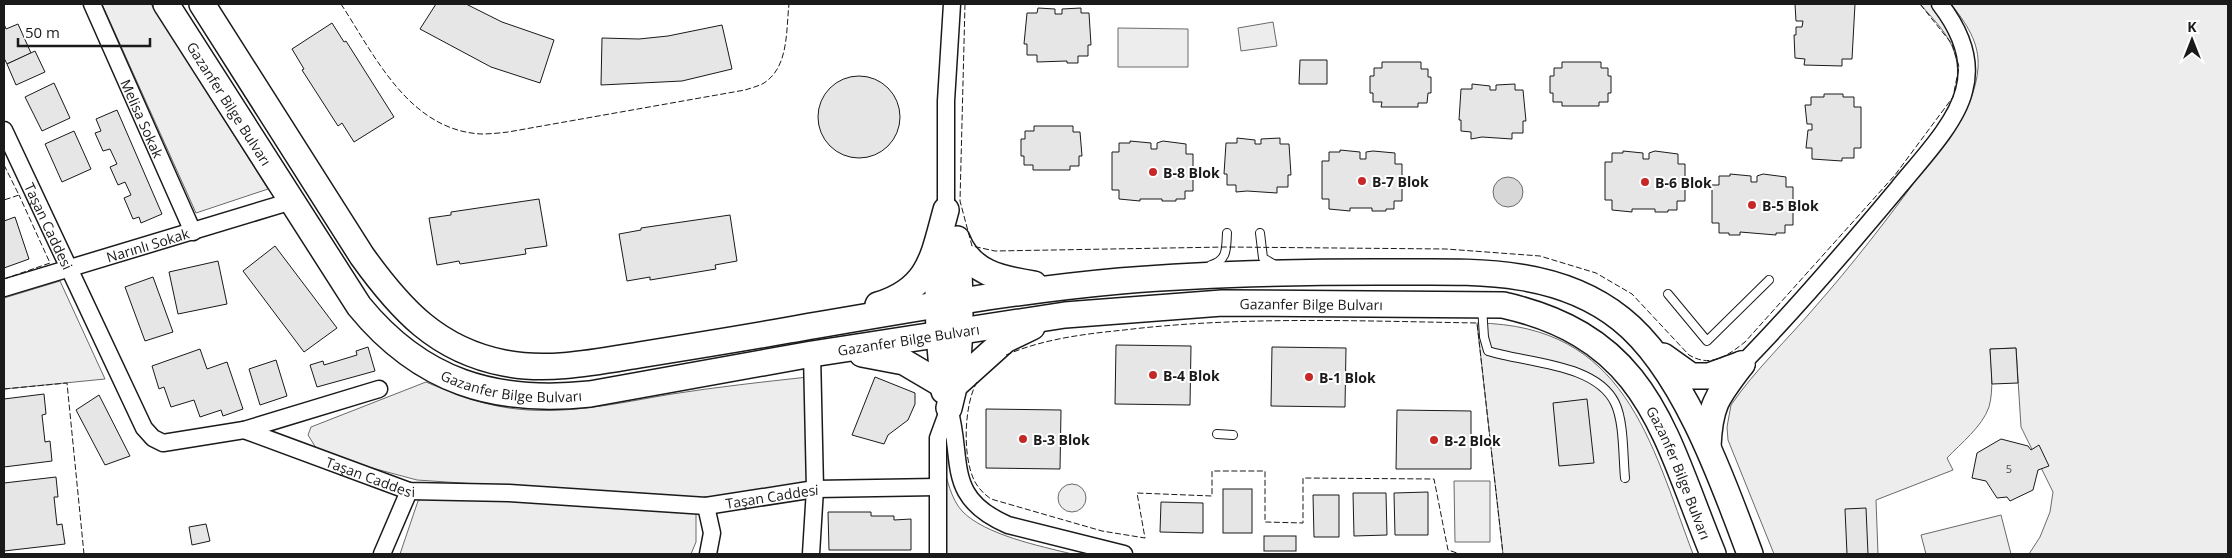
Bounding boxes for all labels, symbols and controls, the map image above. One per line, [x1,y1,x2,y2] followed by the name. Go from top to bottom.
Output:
[18,15,150,47] scale bar
[2167,15,2217,65] north arrow
[2187,17,2197,36] text: K
[25,22,60,42] text: 50 m
[183,38,276,169] street label: Gazanfer Bilge Bulvarı
[117,76,169,161] street label: Melisa Sokak
[1163,163,1220,182] place label: B-8 Blok
[1147,166,1159,178] marker: B-8 Blok
[1372,172,1429,191] place label: B-7 Blok
[1655,173,1712,192] place label: B-6 Blok
[1356,175,1368,187] marker: B-7 Blok
[1639,176,1651,188] marker: B-6 Blok
[20,179,78,273] street label: Taşan Caddesi
[1762,196,1819,215] place label: B-5 Blok
[1746,199,1758,211] marker: B-5 Blok
[104,223,192,266] street label: Narınlı Sokak
[1239,294,1383,314] street label: Gazanfer Bilge Bulvarı
[836,319,981,359] street label: Gazanfer Bilge Bulvarı
[438,365,583,406] street label: Gazanfer Bilge Bulvarı
[1163,366,1220,385] place label: B-4 Blok
[1319,368,1376,387] place label: B-1 Blok
[1147,369,1159,381] marker: B-4 Blok
[1303,371,1315,383] marker: B-1 Blok
[1643,402,1716,542] street label: Gazanfer Bilge Bulvarı
[1033,430,1090,449] place label: B-3 Blok
[1444,431,1501,450] place label: B-2 Blok
[1017,433,1029,445] marker: B-3 Blok
[1428,434,1440,446] marker: B-2 Blok
[323,452,415,501] street label: Taşan Caddesi
[2006,461,2012,476] house number: 5
[724,479,819,512] street label: Taşan Caddesi

